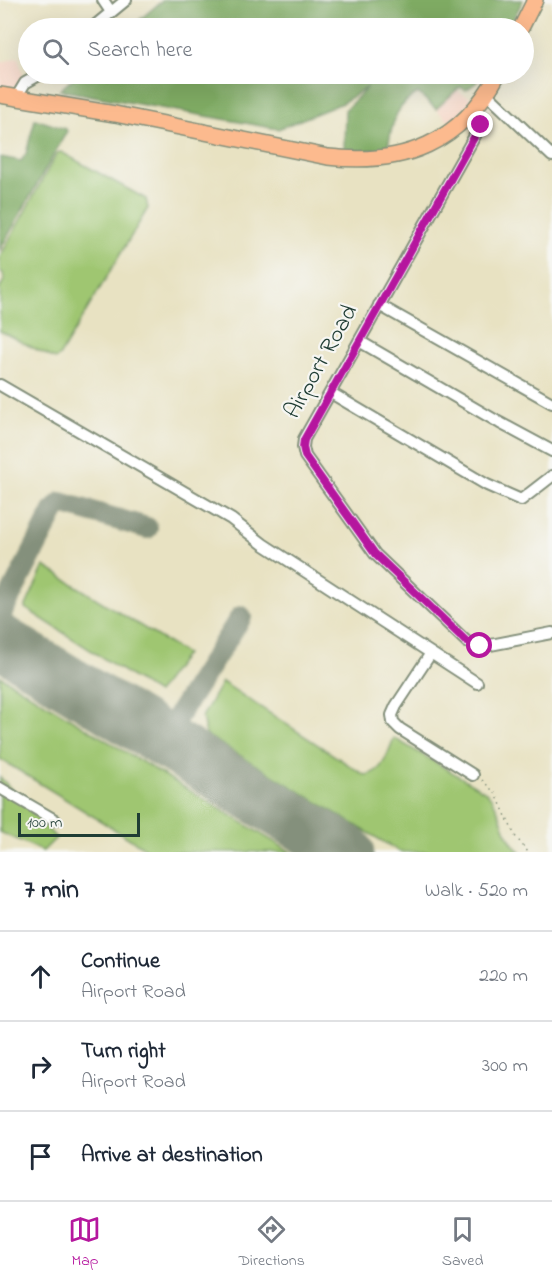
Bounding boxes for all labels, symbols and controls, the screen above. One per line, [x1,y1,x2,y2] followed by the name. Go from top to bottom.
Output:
[18,18,534,84] search box
[39,35,72,68] icon: search
[87,35,192,67] text: Search here
[467,111,493,137] route end
[276,298,368,425] street label: Airport Road
[466,632,492,658] route start
[18,810,140,838] scale bar
[27,811,62,835] text: 100 m
[24,872,79,910] text: 7 min
[425,877,528,906] text: Walk · 520 m
[81,946,160,978] text: Continue
[24,960,57,993] icon: ahead
[479,962,528,991] text: 220 m
[81,978,186,1007] text: Airport Road
[81,1036,166,1068] text: Turn right
[24,1050,57,1083] icon: right
[482,1052,528,1081] text: 300 m
[81,1068,186,1097] text: Airport Road
[24,1140,57,1173] icon: arrive
[81,1140,263,1172] text: Arrive at destination
[68,1213,101,1273] tab: Map
[238,1213,305,1273] tab: Directions
[442,1213,484,1273] tab: Saved

